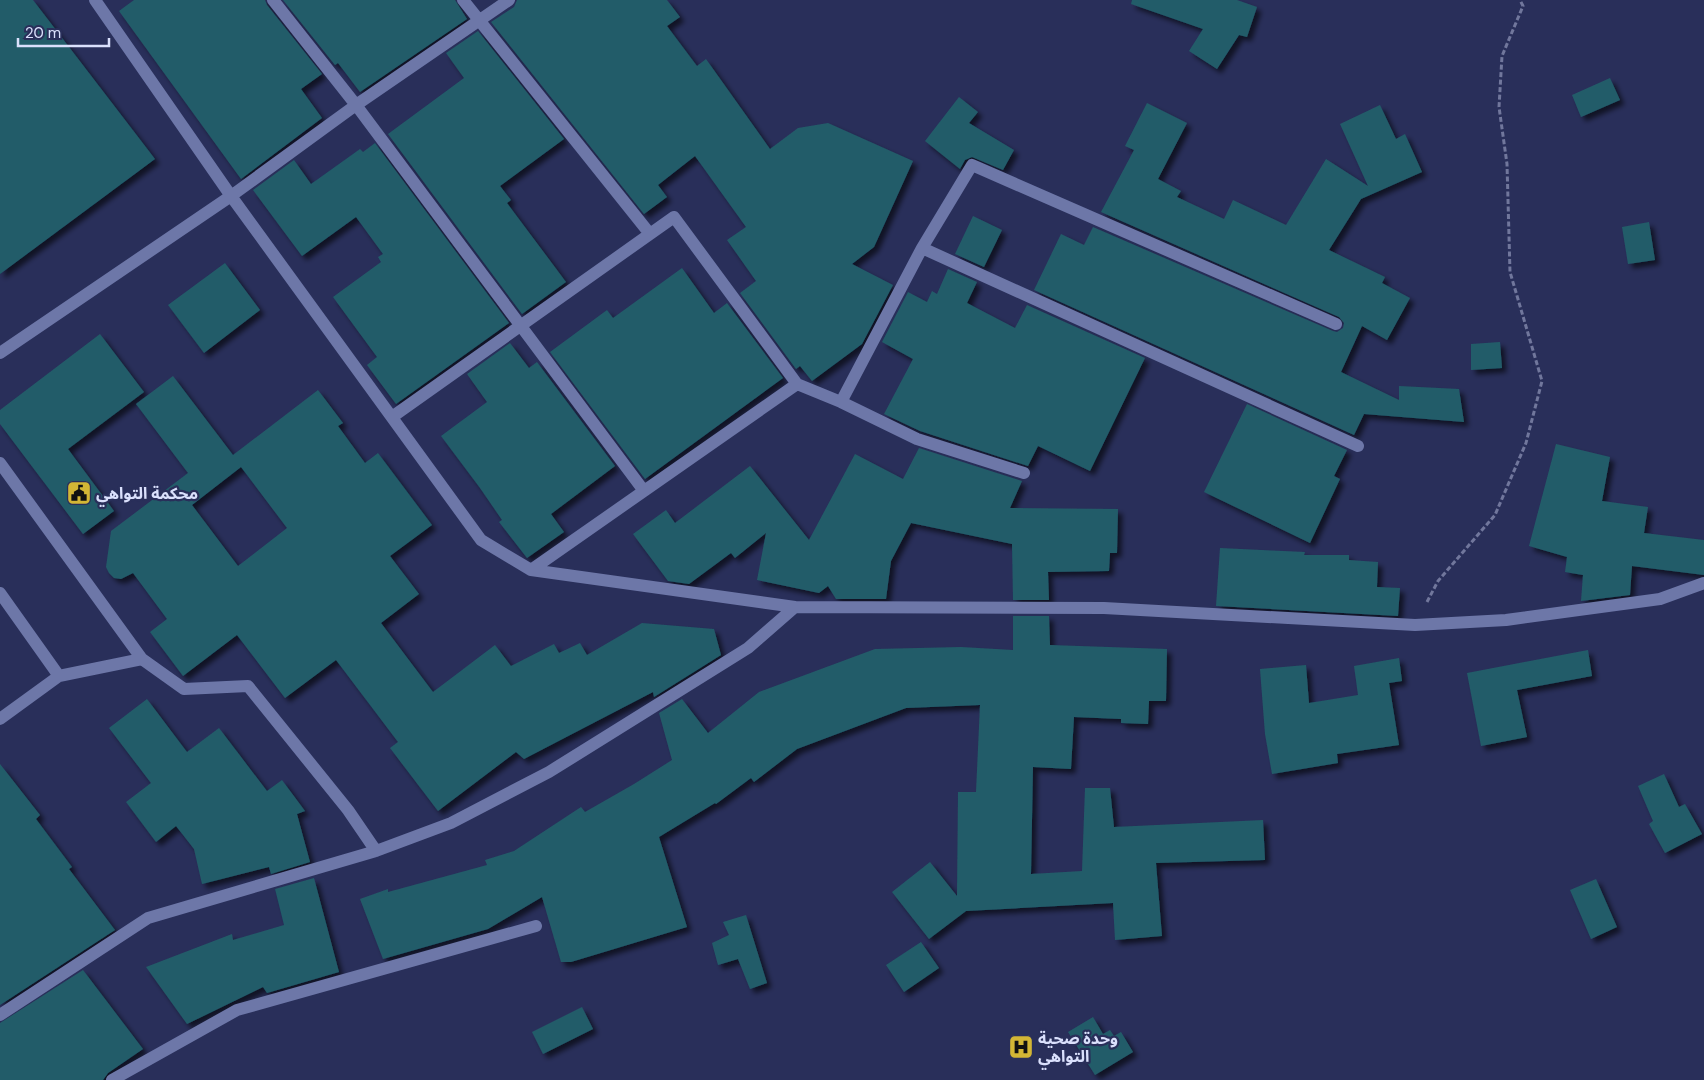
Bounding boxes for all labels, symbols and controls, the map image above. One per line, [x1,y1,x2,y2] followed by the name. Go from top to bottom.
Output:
[18,15,109,47] scale bar
[25,23,61,43] text: 20 m
[66,480,92,506] public building icon: محكمة التواهي
[96,483,198,507] place label: محكمة التواهي
[1038,1028,1118,1070] place label: وحدة صحية التواهي
[1008,1034,1034,1060] hospital icon: وحدة صحية التواهي

